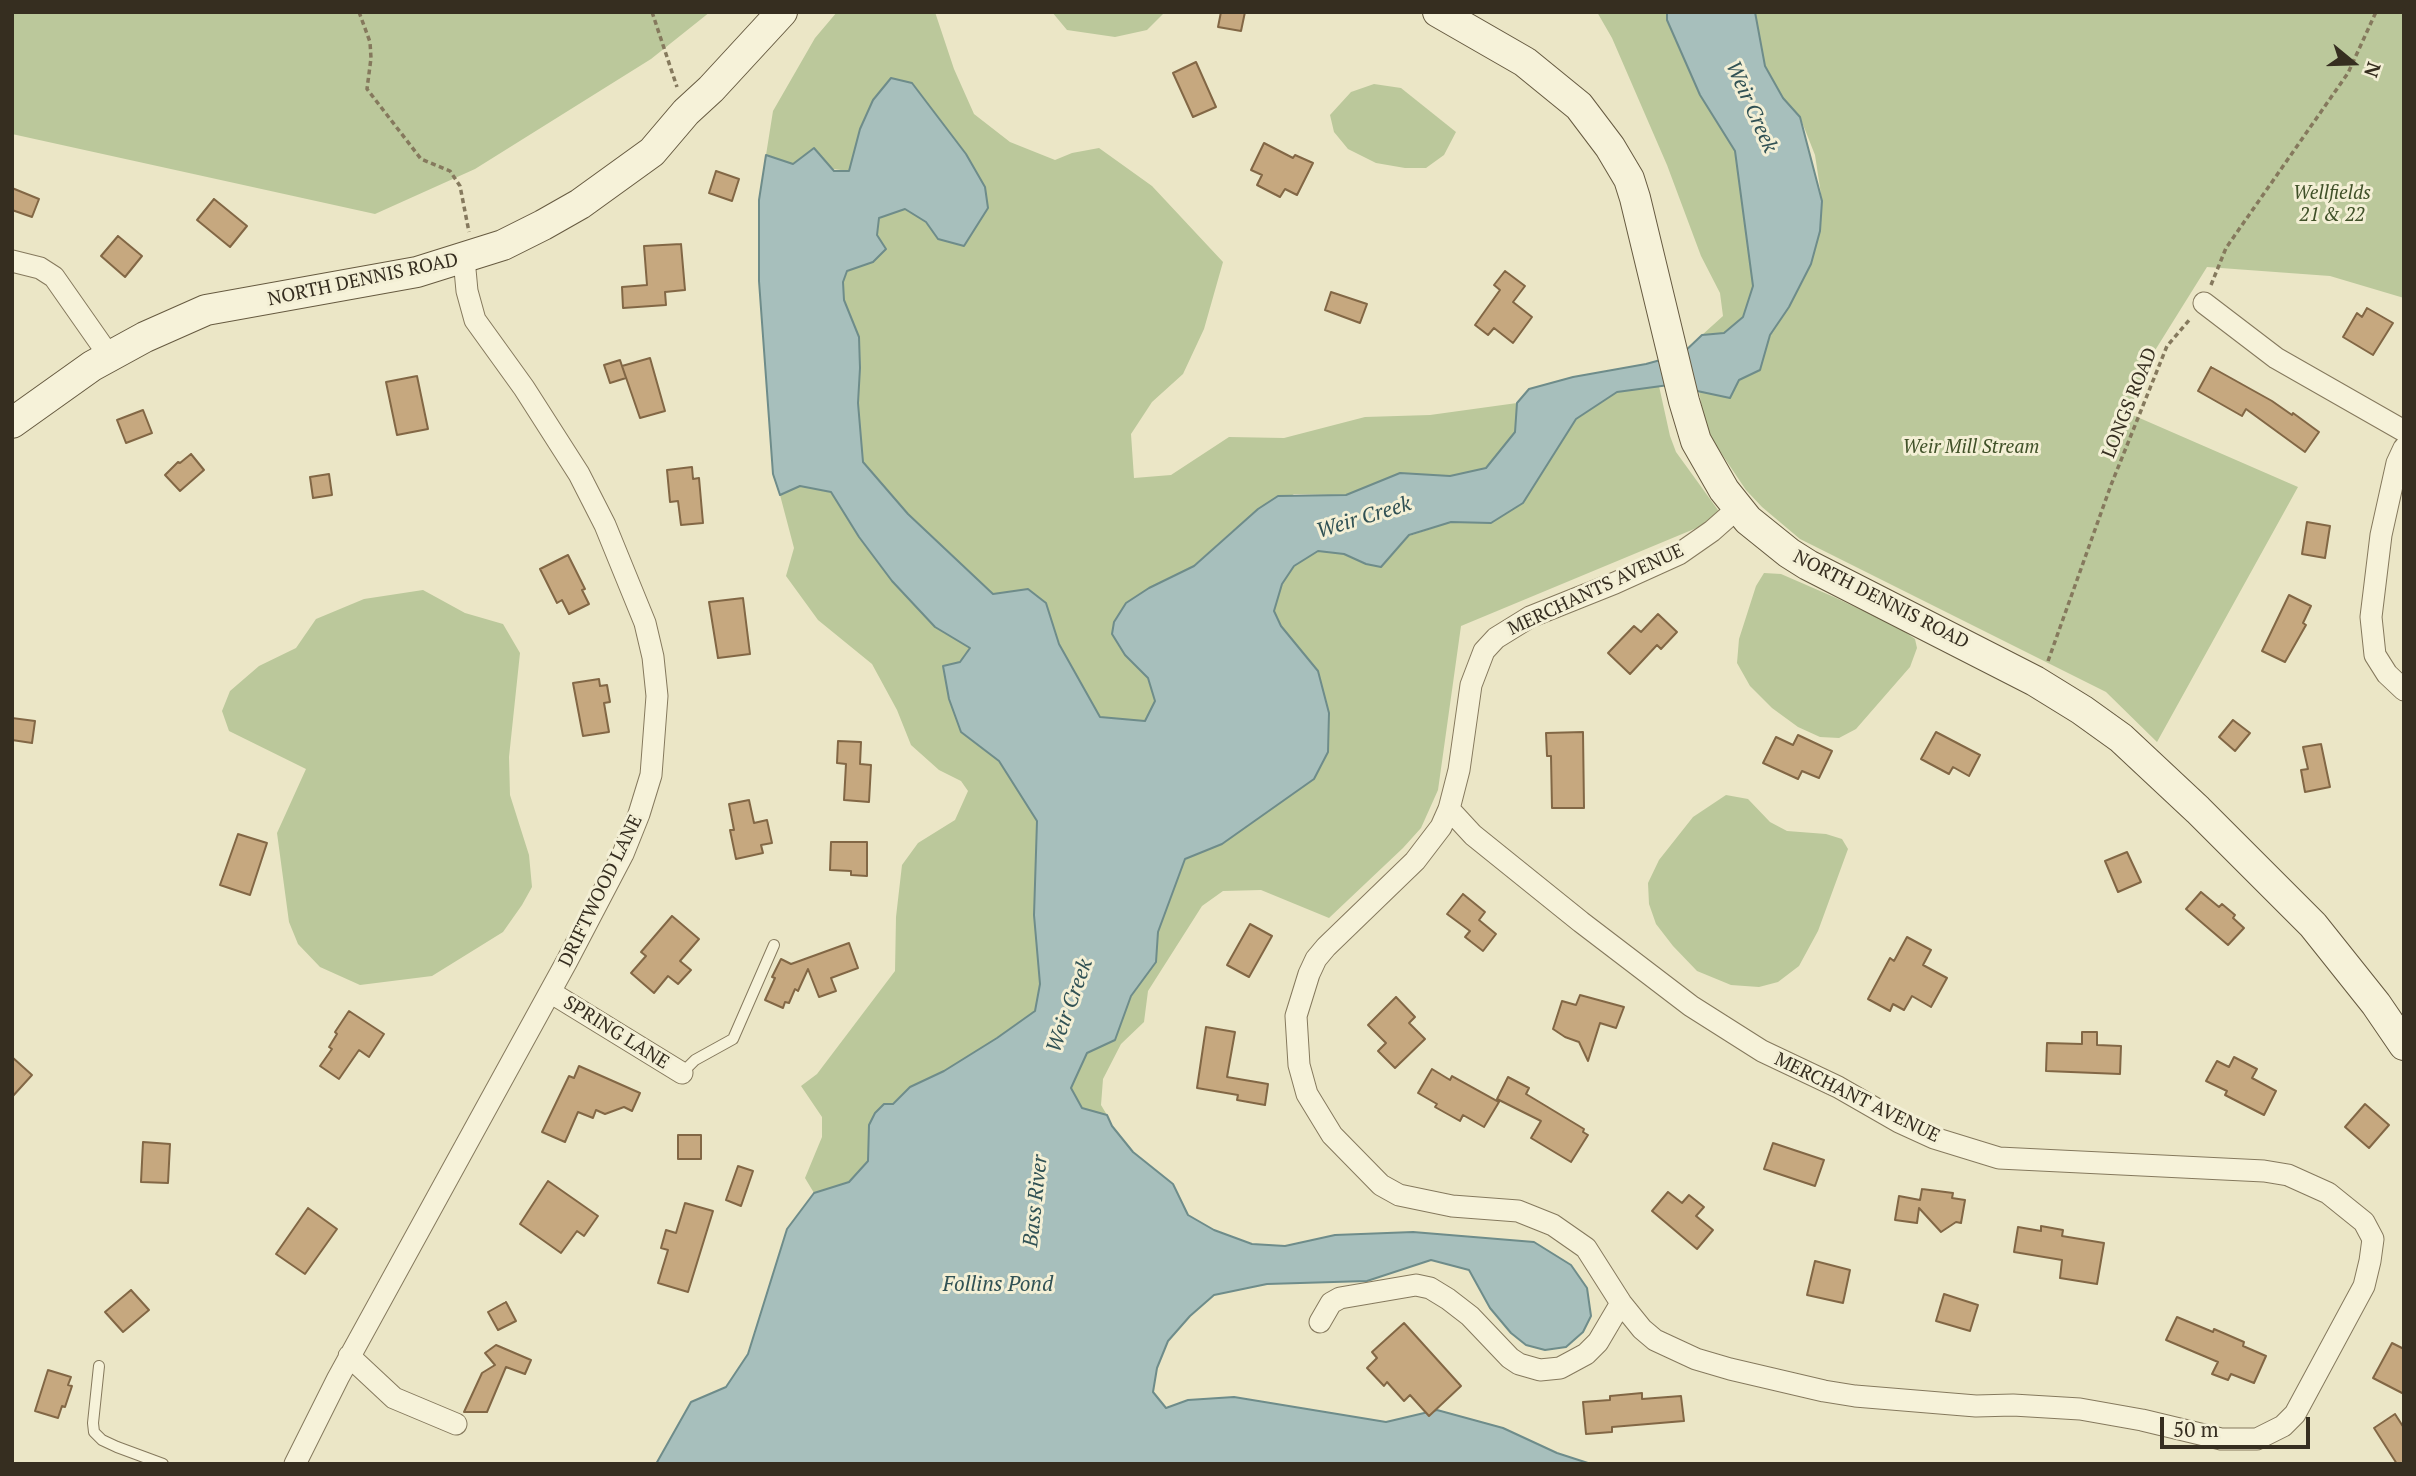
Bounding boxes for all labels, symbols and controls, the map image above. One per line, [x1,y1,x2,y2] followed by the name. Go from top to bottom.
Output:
[2318,28,2388,98] north arrow
[1720,57,1782,157] water label: Weir Creek
[2359,59,2387,81] text: N
[2293,183,2371,227] park label: Wellfields 21 & 22
[266,249,460,311] street label: NORTH DENNIS ROAD
[2098,345,2162,461] street label: LONGS ROAD
[1902,437,2040,459] park label: Weir Mill Stream
[1314,492,1414,544] water label: Weir Creek
[1504,539,1688,641] street label: MERCHANTS AVENUE
[1789,546,1973,654] street label: NORTH DENNIS ROAD
[554,811,648,971] street label: DRIFTWOOD LANE
[1041,956,1099,1056] water label: Weir Creek
[559,991,673,1075] street label: SPRING LANE
[1771,1048,1943,1148] street label: MERCHANT AVENUE
[1019,1154,1053,1248] water label: Bass River
[943,1272,1053,1298] water label: Follins Pond
[2164,1402,2314,1446] scale bar
[2173,1415,2219,1443] text: 50 m

